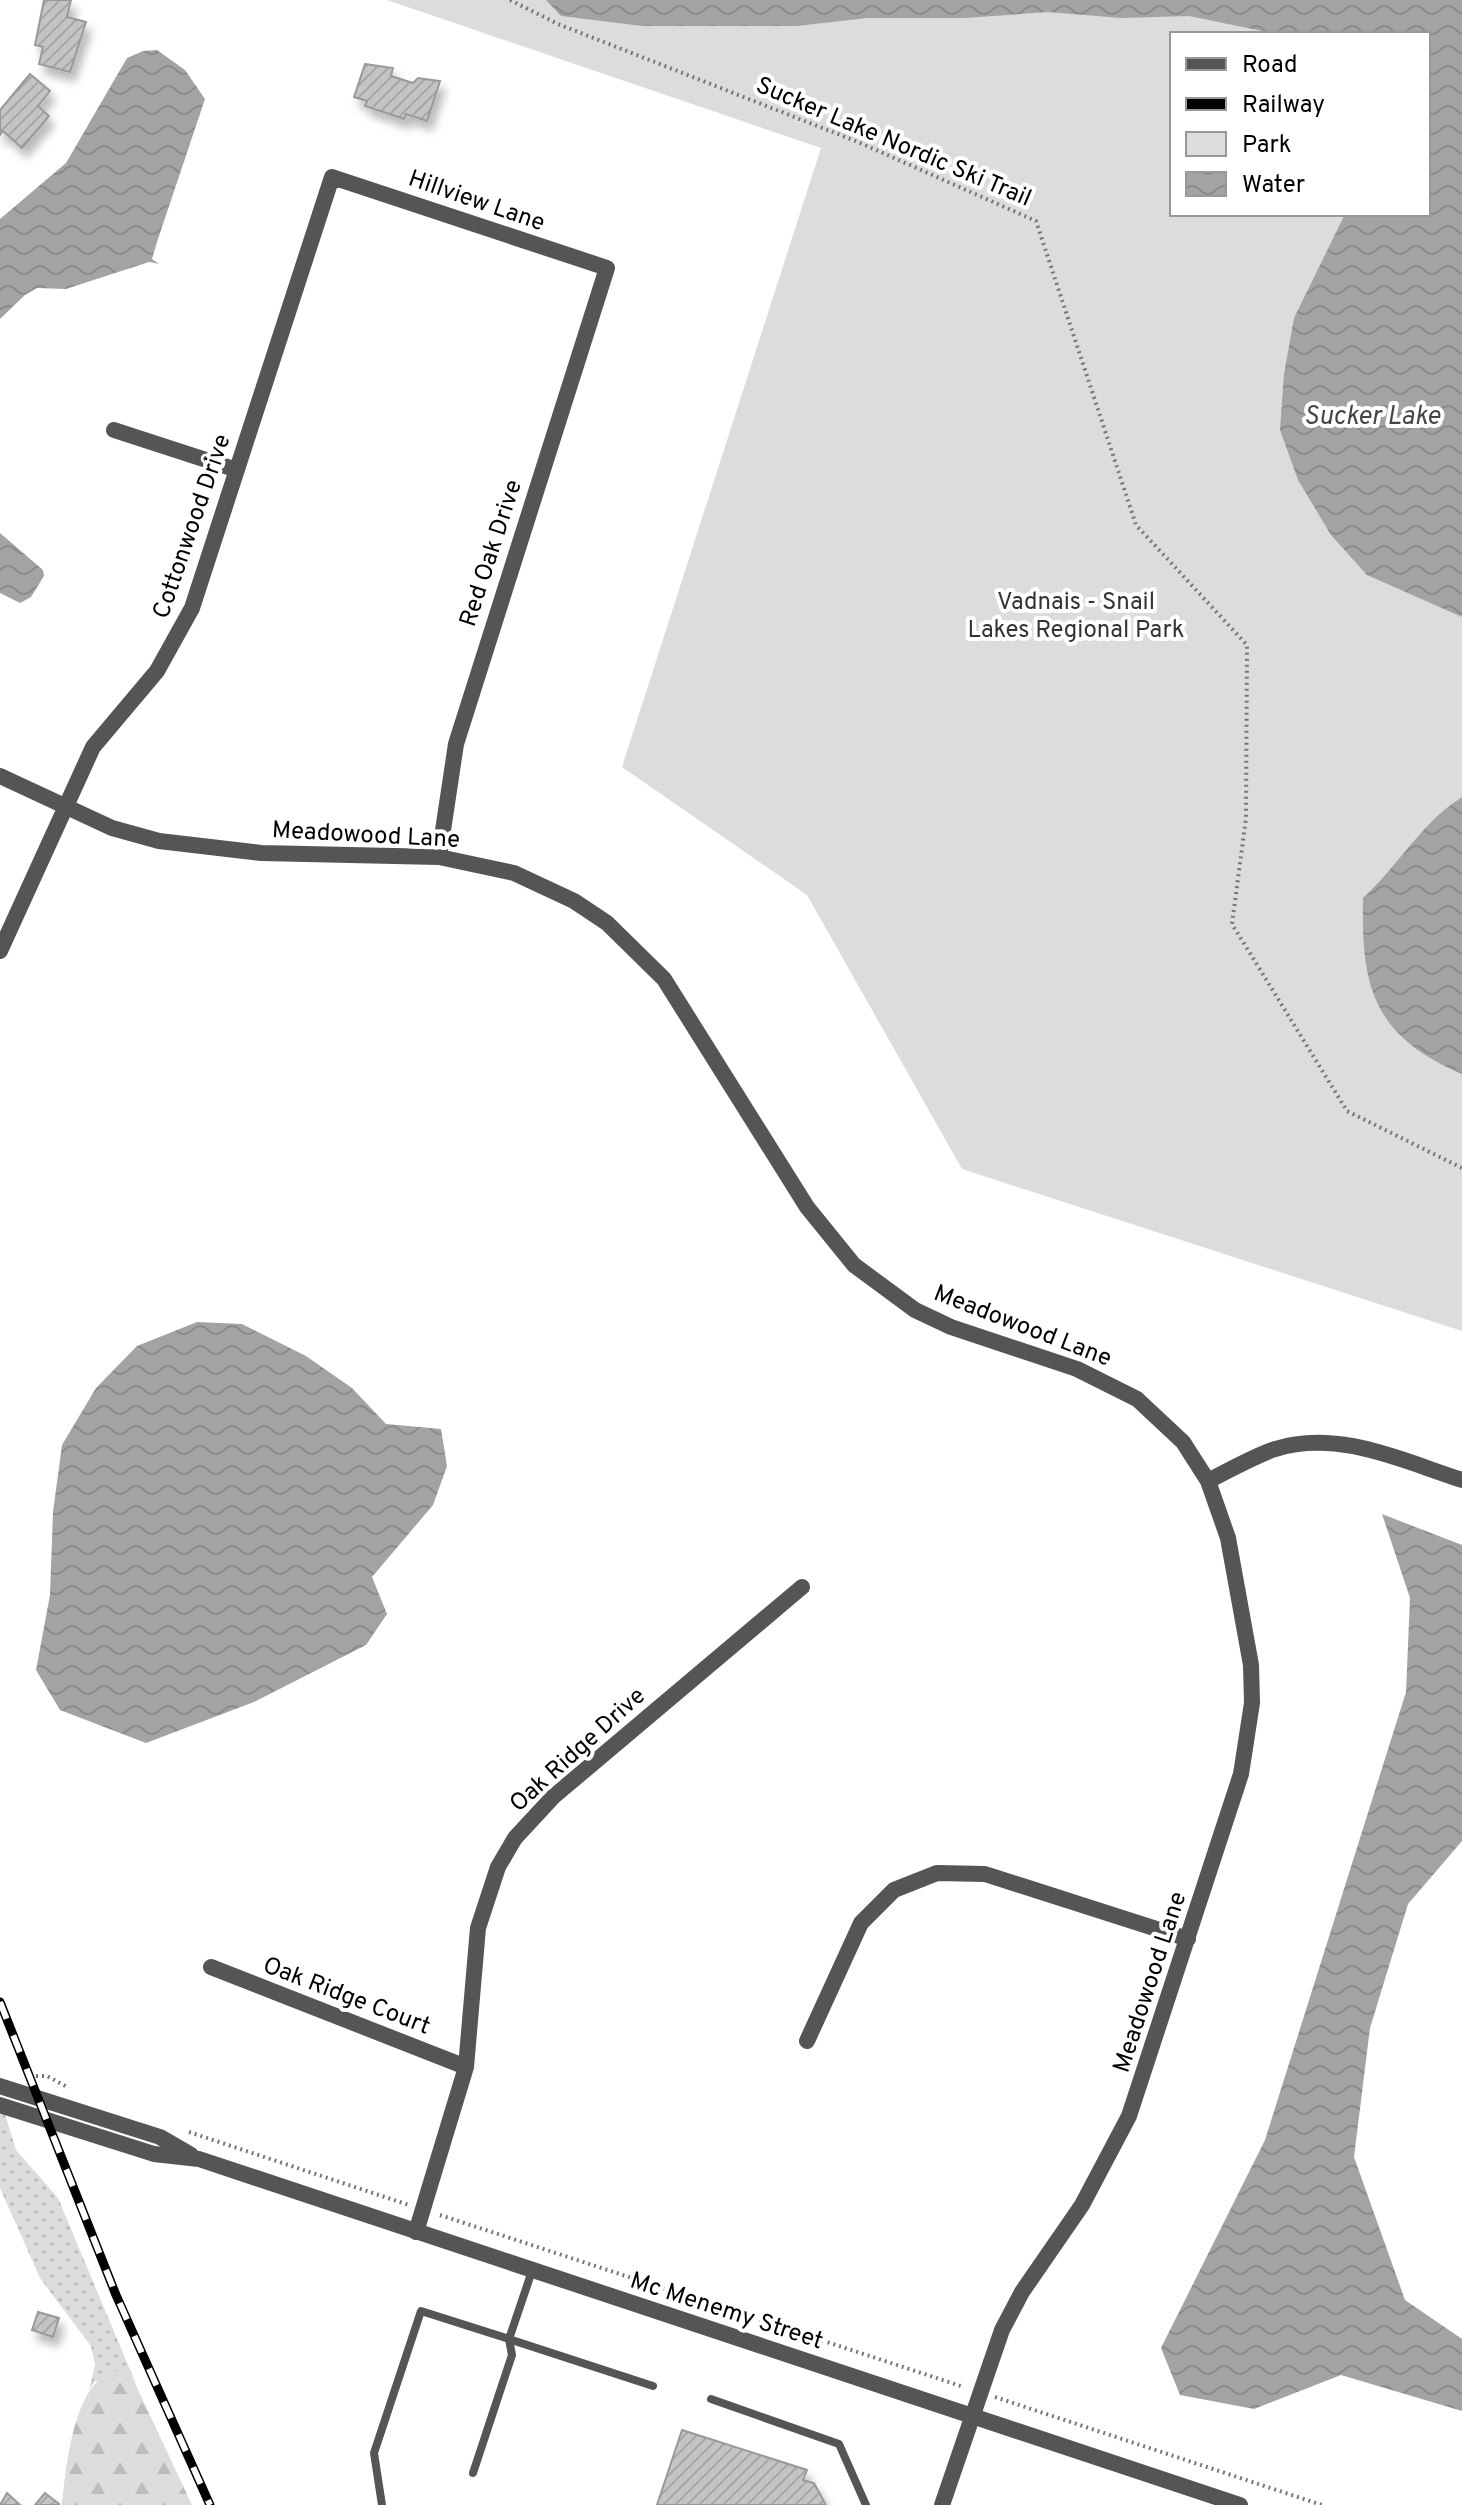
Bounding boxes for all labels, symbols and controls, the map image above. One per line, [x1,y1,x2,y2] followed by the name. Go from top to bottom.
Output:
[1170,32,1430,216] legend
[1242,51,1298,81] text: Road
[751,71,1036,215] street label: Sucker Lake Nordic Ski Trail
[1242,91,1325,121] text: Railway
[1242,131,1292,161] text: Park
[404,165,549,239] street label: Hillview Lane
[1242,171,1305,201] text: Water
[1304,401,1441,434] water label: Sucker Lake
[147,430,239,623] street label: Cottonwood Drive
[454,476,530,631] street label: Red Oak Drive
[968,588,1184,646] park label: Vadnais - Snail Lakes Regional Park
[271,816,461,856] street label: Meadowood Lane
[929,1279,1116,1375] street label: Meadowood Lane
[504,1682,652,1819] street label: Oak Ridge Drive
[1108,1888,1194,2077] street label: Meadowood Lane
[258,1951,434,2043] street label: Oak Ridge Court
[626,2267,827,2357] street label: Mc Menemy Street

